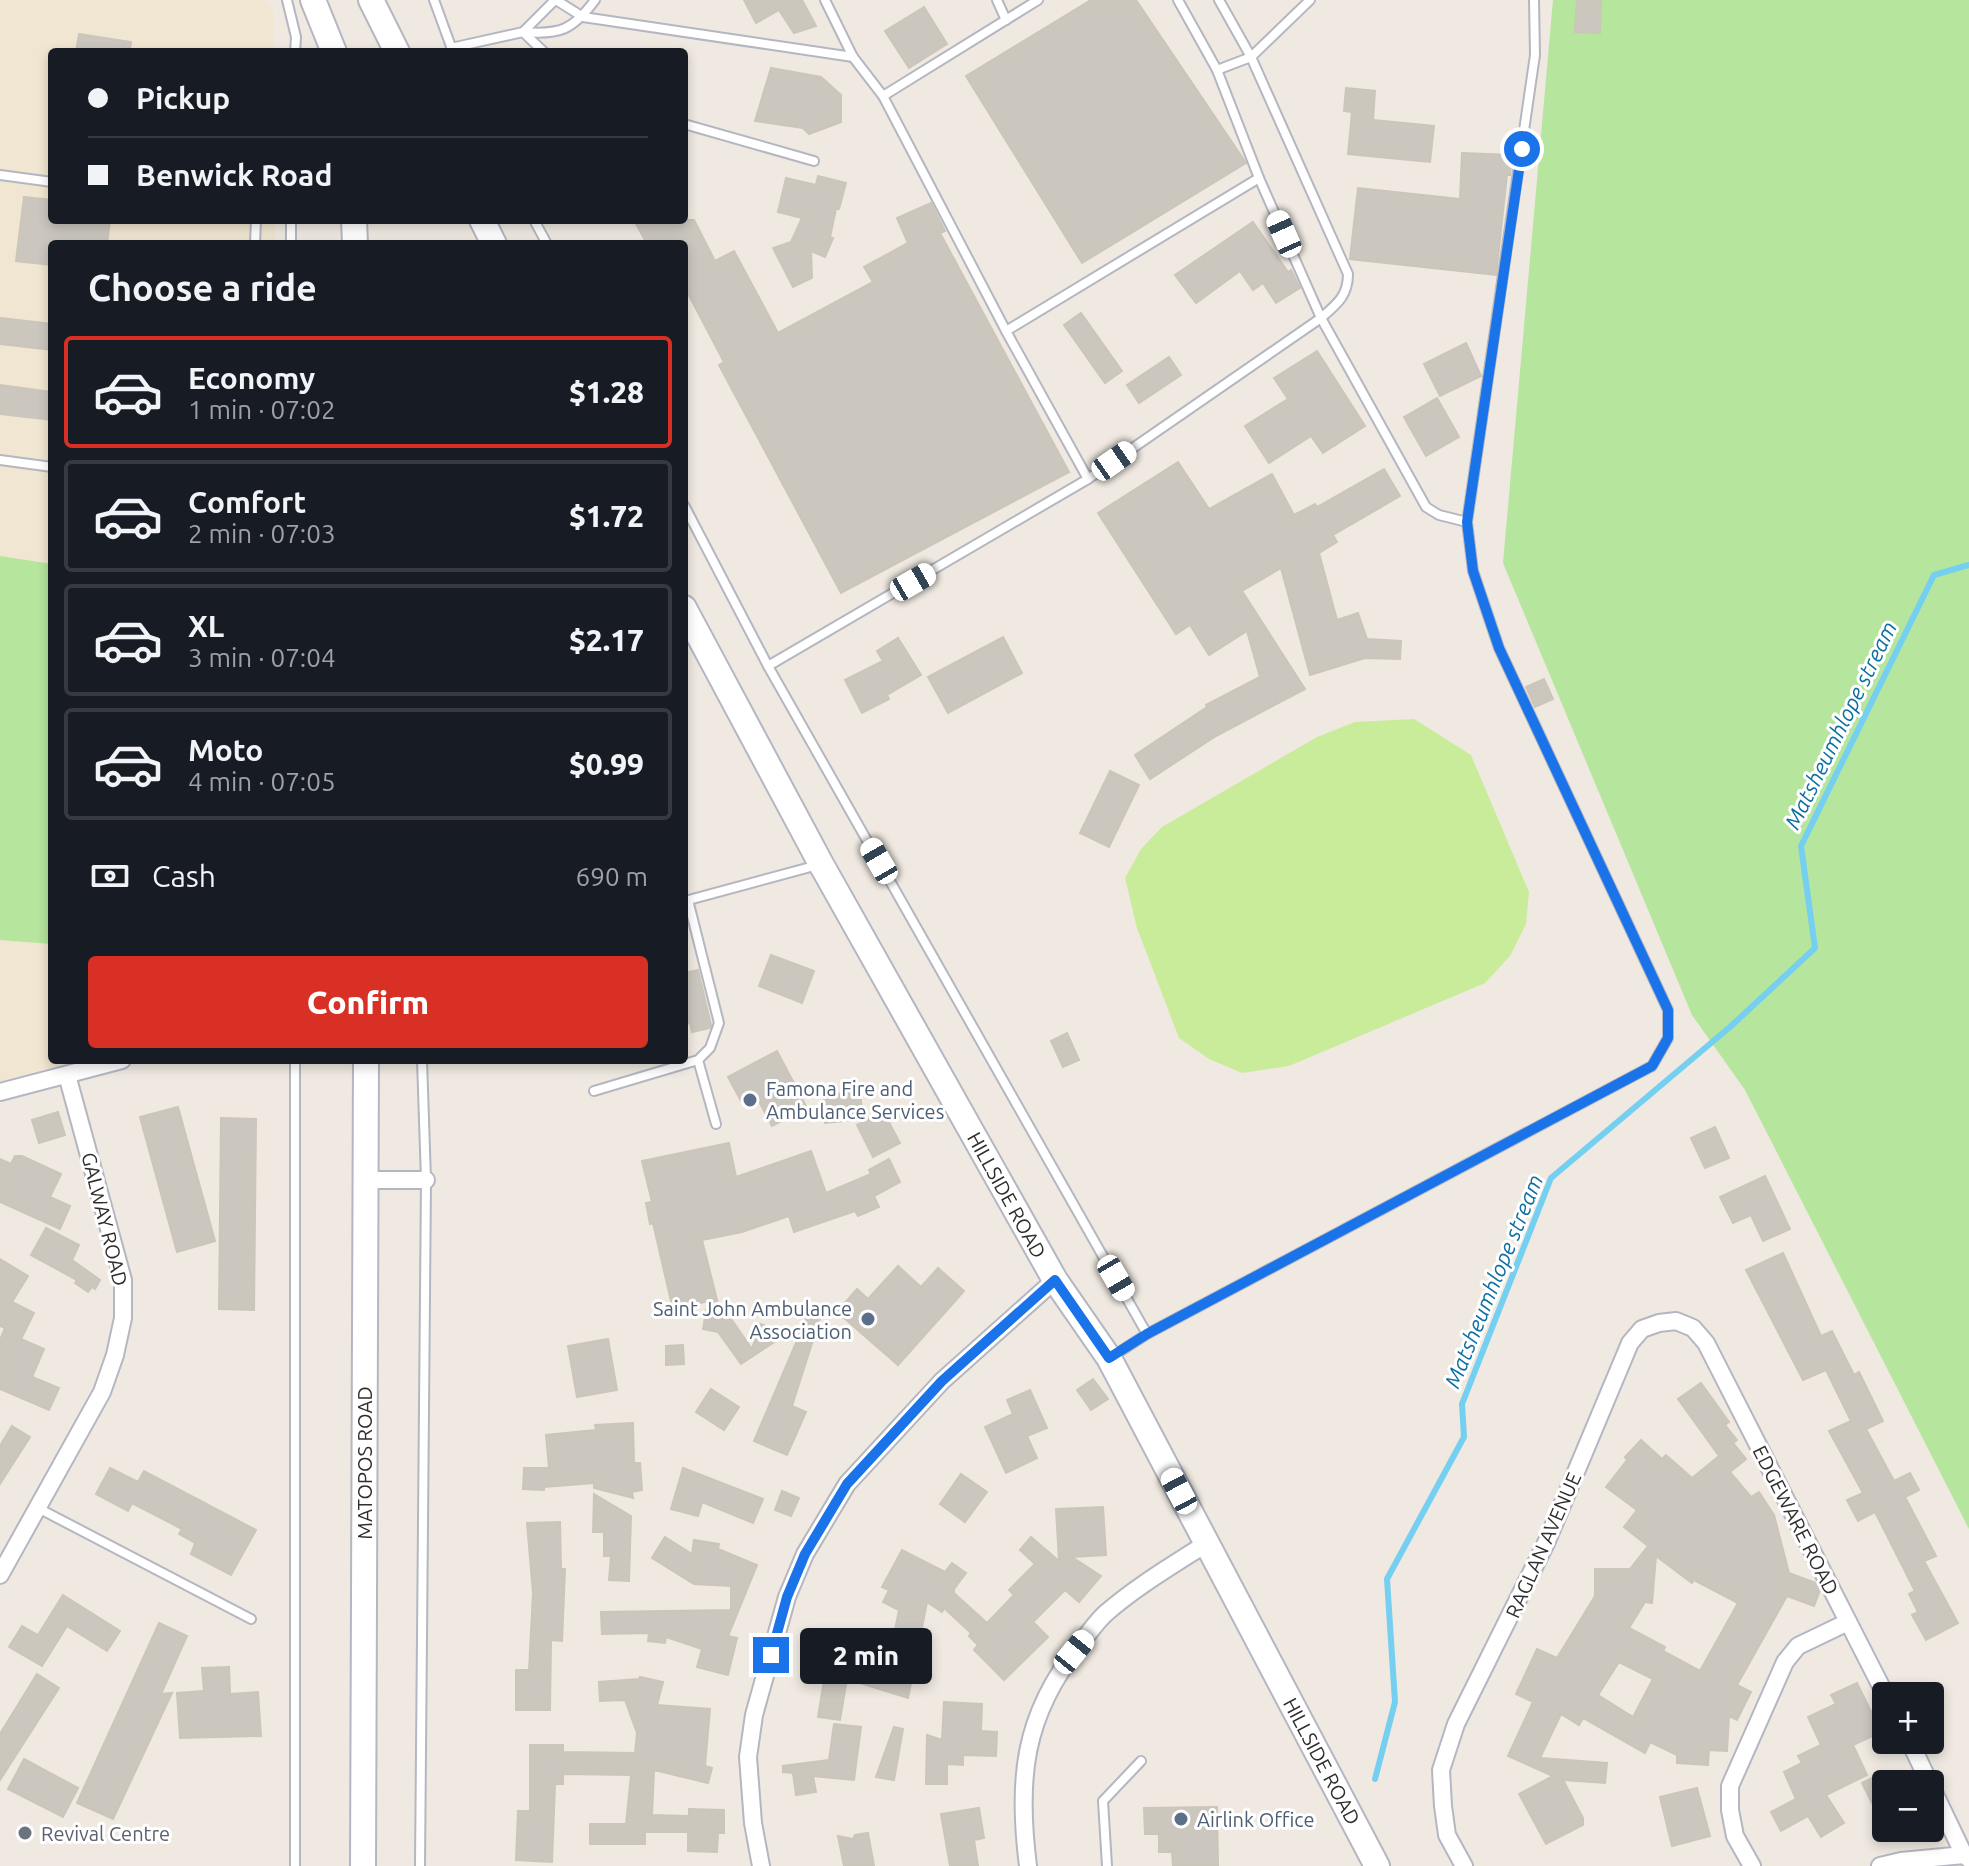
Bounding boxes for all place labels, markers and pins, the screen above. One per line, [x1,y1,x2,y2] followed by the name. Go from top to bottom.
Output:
[766,1077,944,1123] place label: Famona Fire and Ambulance Services
[741,1091,759,1109] marker: Famona Fire and Ambulance Services
[653,1297,852,1343] place label: Saint John Ambulance Association
[859,1310,877,1328] marker: Saint John Ambulance Association
[1197,1808,1315,1831] place label: Airlink Office
[1172,1810,1190,1828] marker: Airlink Office
[41,1822,170,1845] place label: Revival Centre
[16,1824,34,1842] marker: Revival Centre

